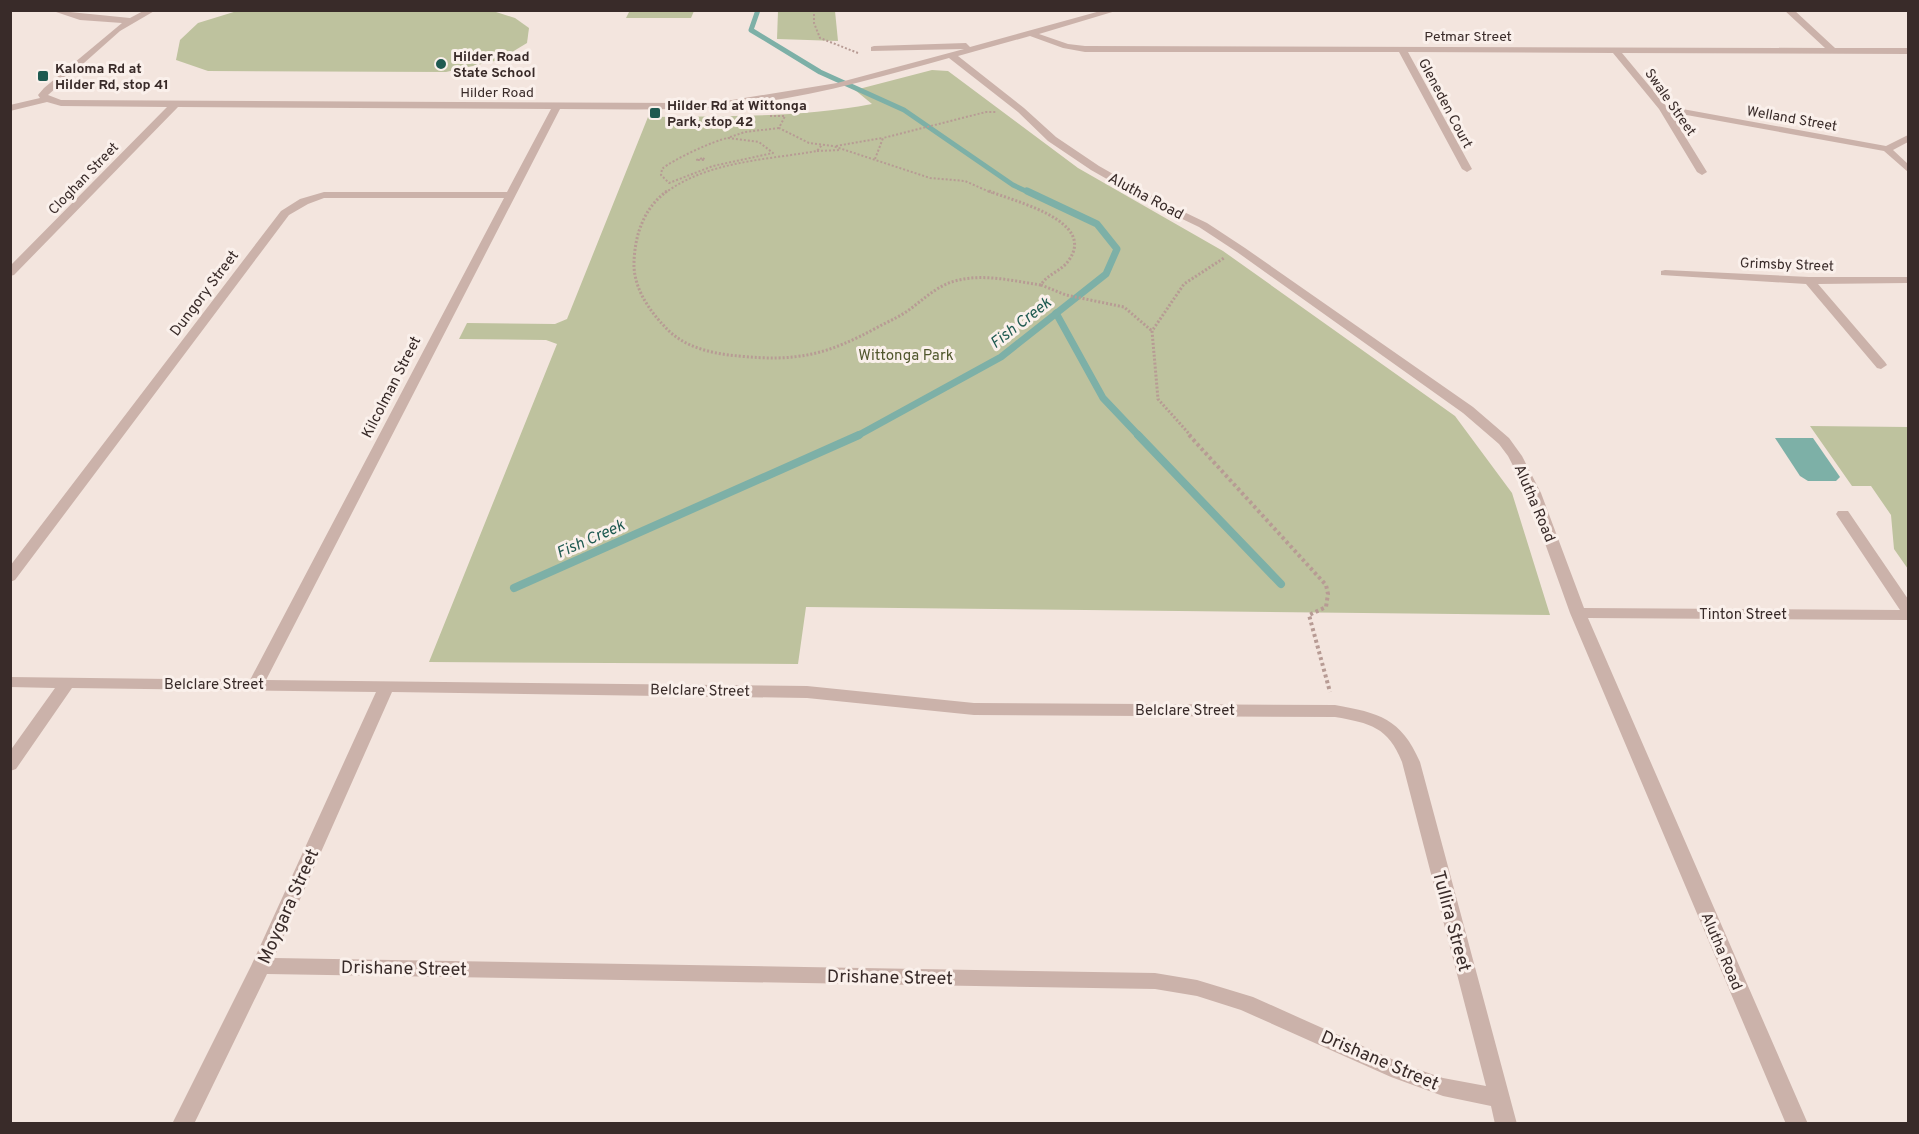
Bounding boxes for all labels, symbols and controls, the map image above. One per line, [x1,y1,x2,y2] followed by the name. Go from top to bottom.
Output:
[1424,29,1512,46] street label: Petmar Street
[453,49,535,82] place label: Hilder Road State School
[1414,56,1476,152] street label: Gleneden Court
[434,57,448,71] marker: Hilder Road State School
[55,61,169,94] place label: Kaloma Rd at Hilder Rd, stop 41
[1640,66,1699,140] street label: Swale Street
[36,69,50,83] marker: Kaloma Rd at Hilder Rd, stop 41
[460,85,534,102] street label: Hilder Road
[667,98,807,131] place label: Hilder Rd at Wittonga Park, stop 42
[1745,103,1838,136] street label: Welland Street
[648,106,662,120] marker: Hilder Rd at Wittonga Park, stop 42
[45,139,123,219] street label: Cloghan Street
[1104,170,1186,225] street label: Alutha Road
[167,247,244,341] street label: Dungory Street
[1740,255,1834,276] street label: Grimsby Street
[987,293,1057,354] water label: Fish Creek
[359,334,426,442] street label: Kilcolman Street
[858,347,954,366] park label: Wittonga Park
[1509,462,1559,545] street label: Alutha Road
[554,516,629,564] water label: Fish Creek
[1699,606,1787,625] street label: Tinton Street
[164,676,264,695] street label: Belclare Street
[650,681,750,702] street label: Belclare Street
[1135,702,1235,721] street label: Belclare Street
[254,845,325,968] street label: Moygara Street
[1426,868,1475,975] street label: Tullira Street
[1696,910,1746,993] street label: Alutha Road
[341,957,467,982] street label: Drishane Street
[827,966,953,991] street label: Drishane Street
[1317,1026,1442,1097] street label: Drishane Street

